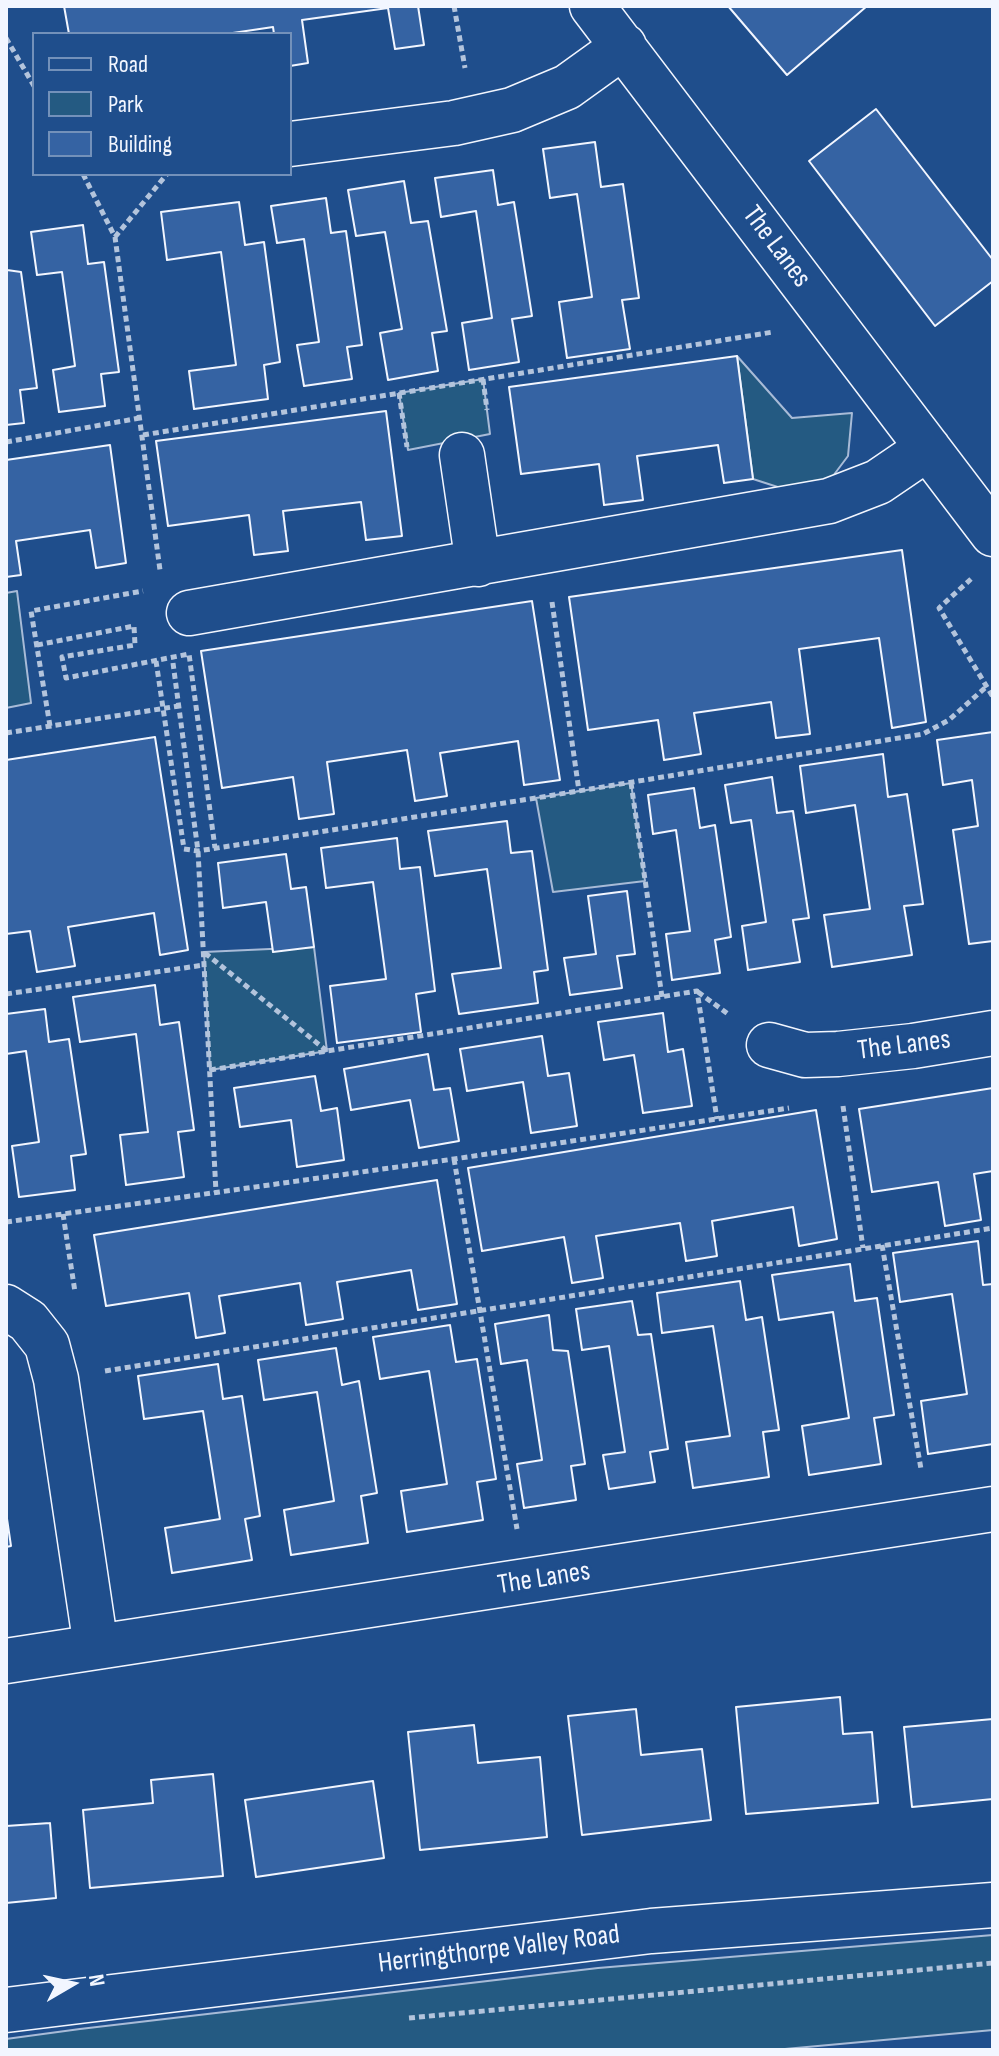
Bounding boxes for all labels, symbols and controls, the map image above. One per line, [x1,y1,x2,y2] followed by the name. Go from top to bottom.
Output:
[32,32,292,176] legend
[108,50,148,79] text: Road
[108,90,143,119] text: Park
[108,130,172,159] text: Building
[735,200,817,294] street label: The Lanes
[856,1024,952,1068] street label: The Lanes
[495,1555,593,1603] street label: The Lanes
[376,1919,622,1981] street label: Herringthorpe Valley Road
[32,1944,112,2024] north arrow
[82,1972,110,1988] text: N

